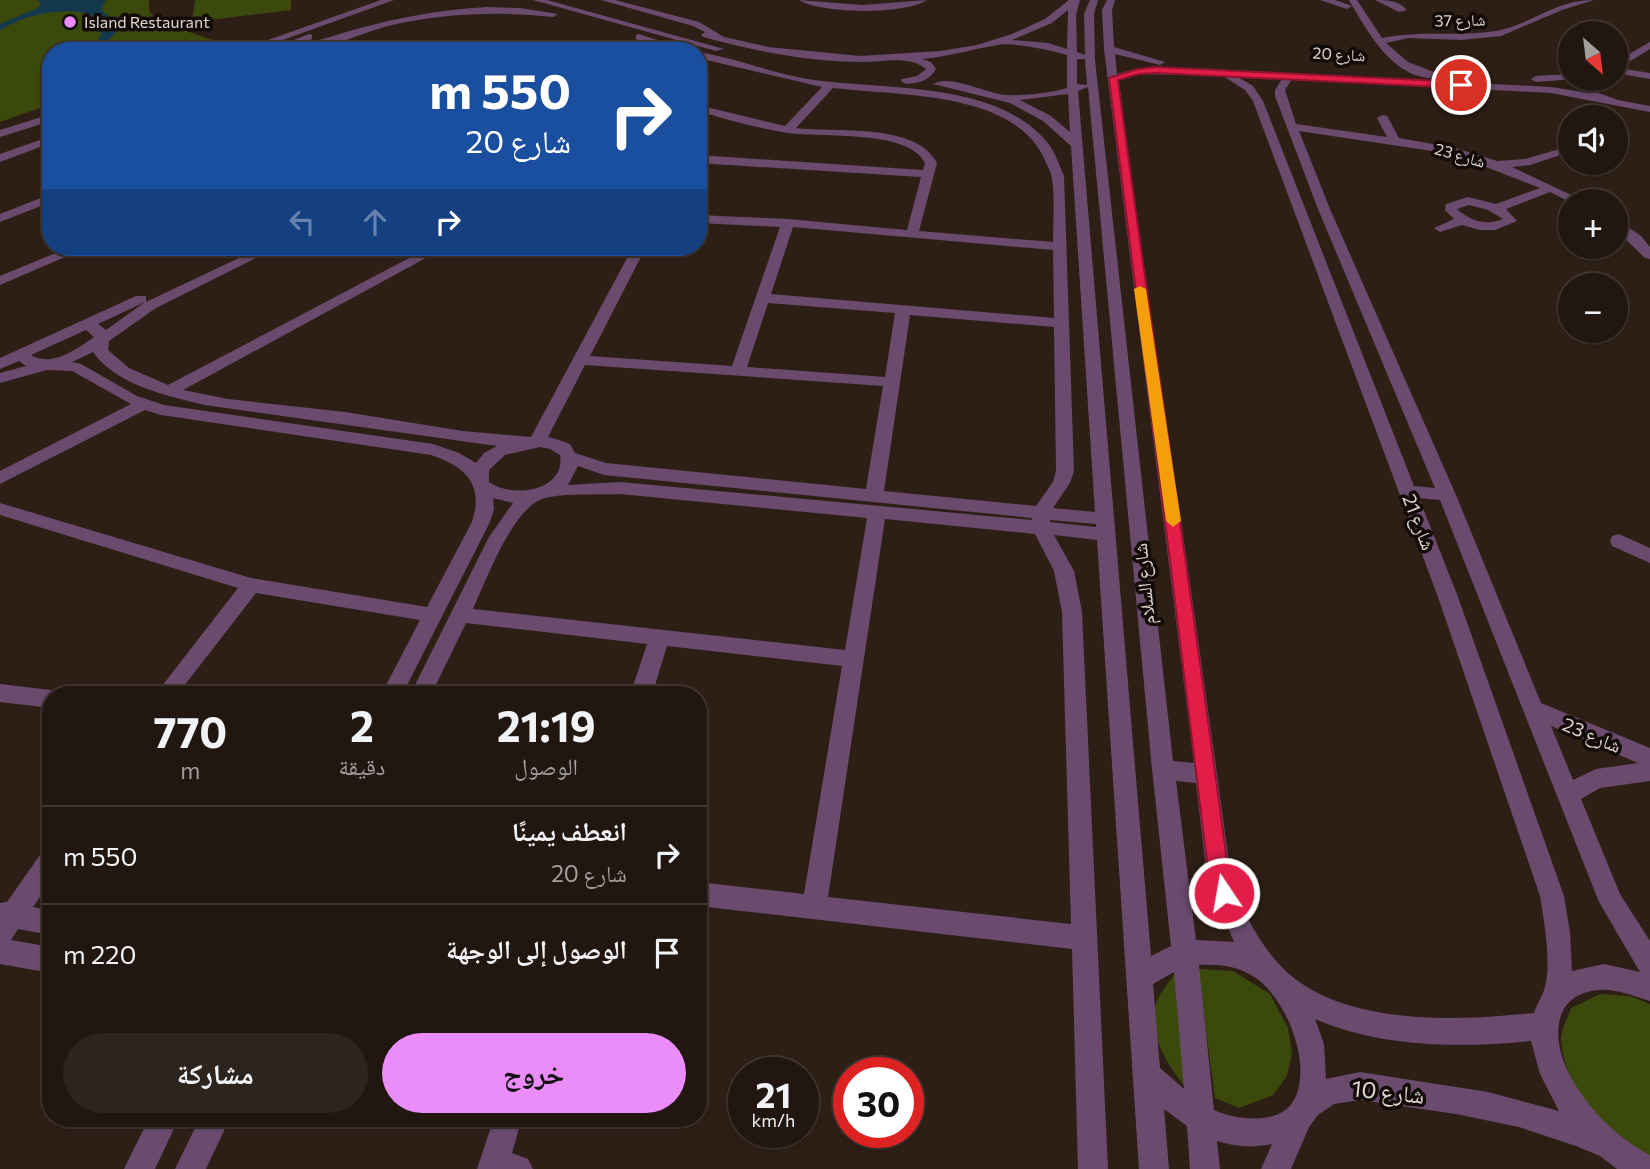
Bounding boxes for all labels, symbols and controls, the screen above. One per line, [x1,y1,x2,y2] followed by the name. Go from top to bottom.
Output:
[1434,10,1486,31] street label: شارع 37
[84,12,210,31] place label: Island Restaurant
[62,14,78,30] marker: Island Restaurant
[1558,21,1628,91] north arrow
[1558,21,1628,343] map controls
[1312,43,1366,66] street label: شارع 20
[1431,55,1491,115] pin
[429,59,571,119] text: 550 m
[1442,66,1480,104] icon: arrive
[595,70,686,161] icon: right
[1558,105,1628,175] button: sound
[465,120,571,160] text: شارع 20
[1432,138,1488,173] street label: شارع 23
[1558,189,1628,259] button: +
[283,203,321,241] icon: left
[356,203,394,241] icon: ahead
[429,203,467,241] icon: right
[1558,273,1628,343] button: −
[1397,490,1441,554] street label: شارع 21
[1128,542,1162,626] street label: شارع السلام
[350,699,374,751] text: 2
[497,699,596,751] text: 21:19
[153,705,227,757] text: 770
[1559,712,1625,758] street label: شارع 23
[339,752,385,780] text: دقيقة
[514,752,578,780] text: الوصول
[180,756,200,784] text: m
[512,815,627,846] text: انعطف يمينًا
[648,836,686,874] icon: right
[63,840,138,871] text: 550 m
[1187,856,1261,930] position arrow
[551,859,627,887] text: شارع 20
[446,933,627,964] text: الوصول إلى الوجهة
[648,934,686,972] icon: arrive
[63,938,136,969] text: 220 m
[63,1033,368,1113] button: مشاركة
[382,1033,686,1113] button: خروج
[833,1057,924,1148] speed limit sign: 30
[756,1072,791,1115] text: 21
[1350,1073,1426,1111] street label: شارع 10
[752,1109,795,1131] text: km/h

